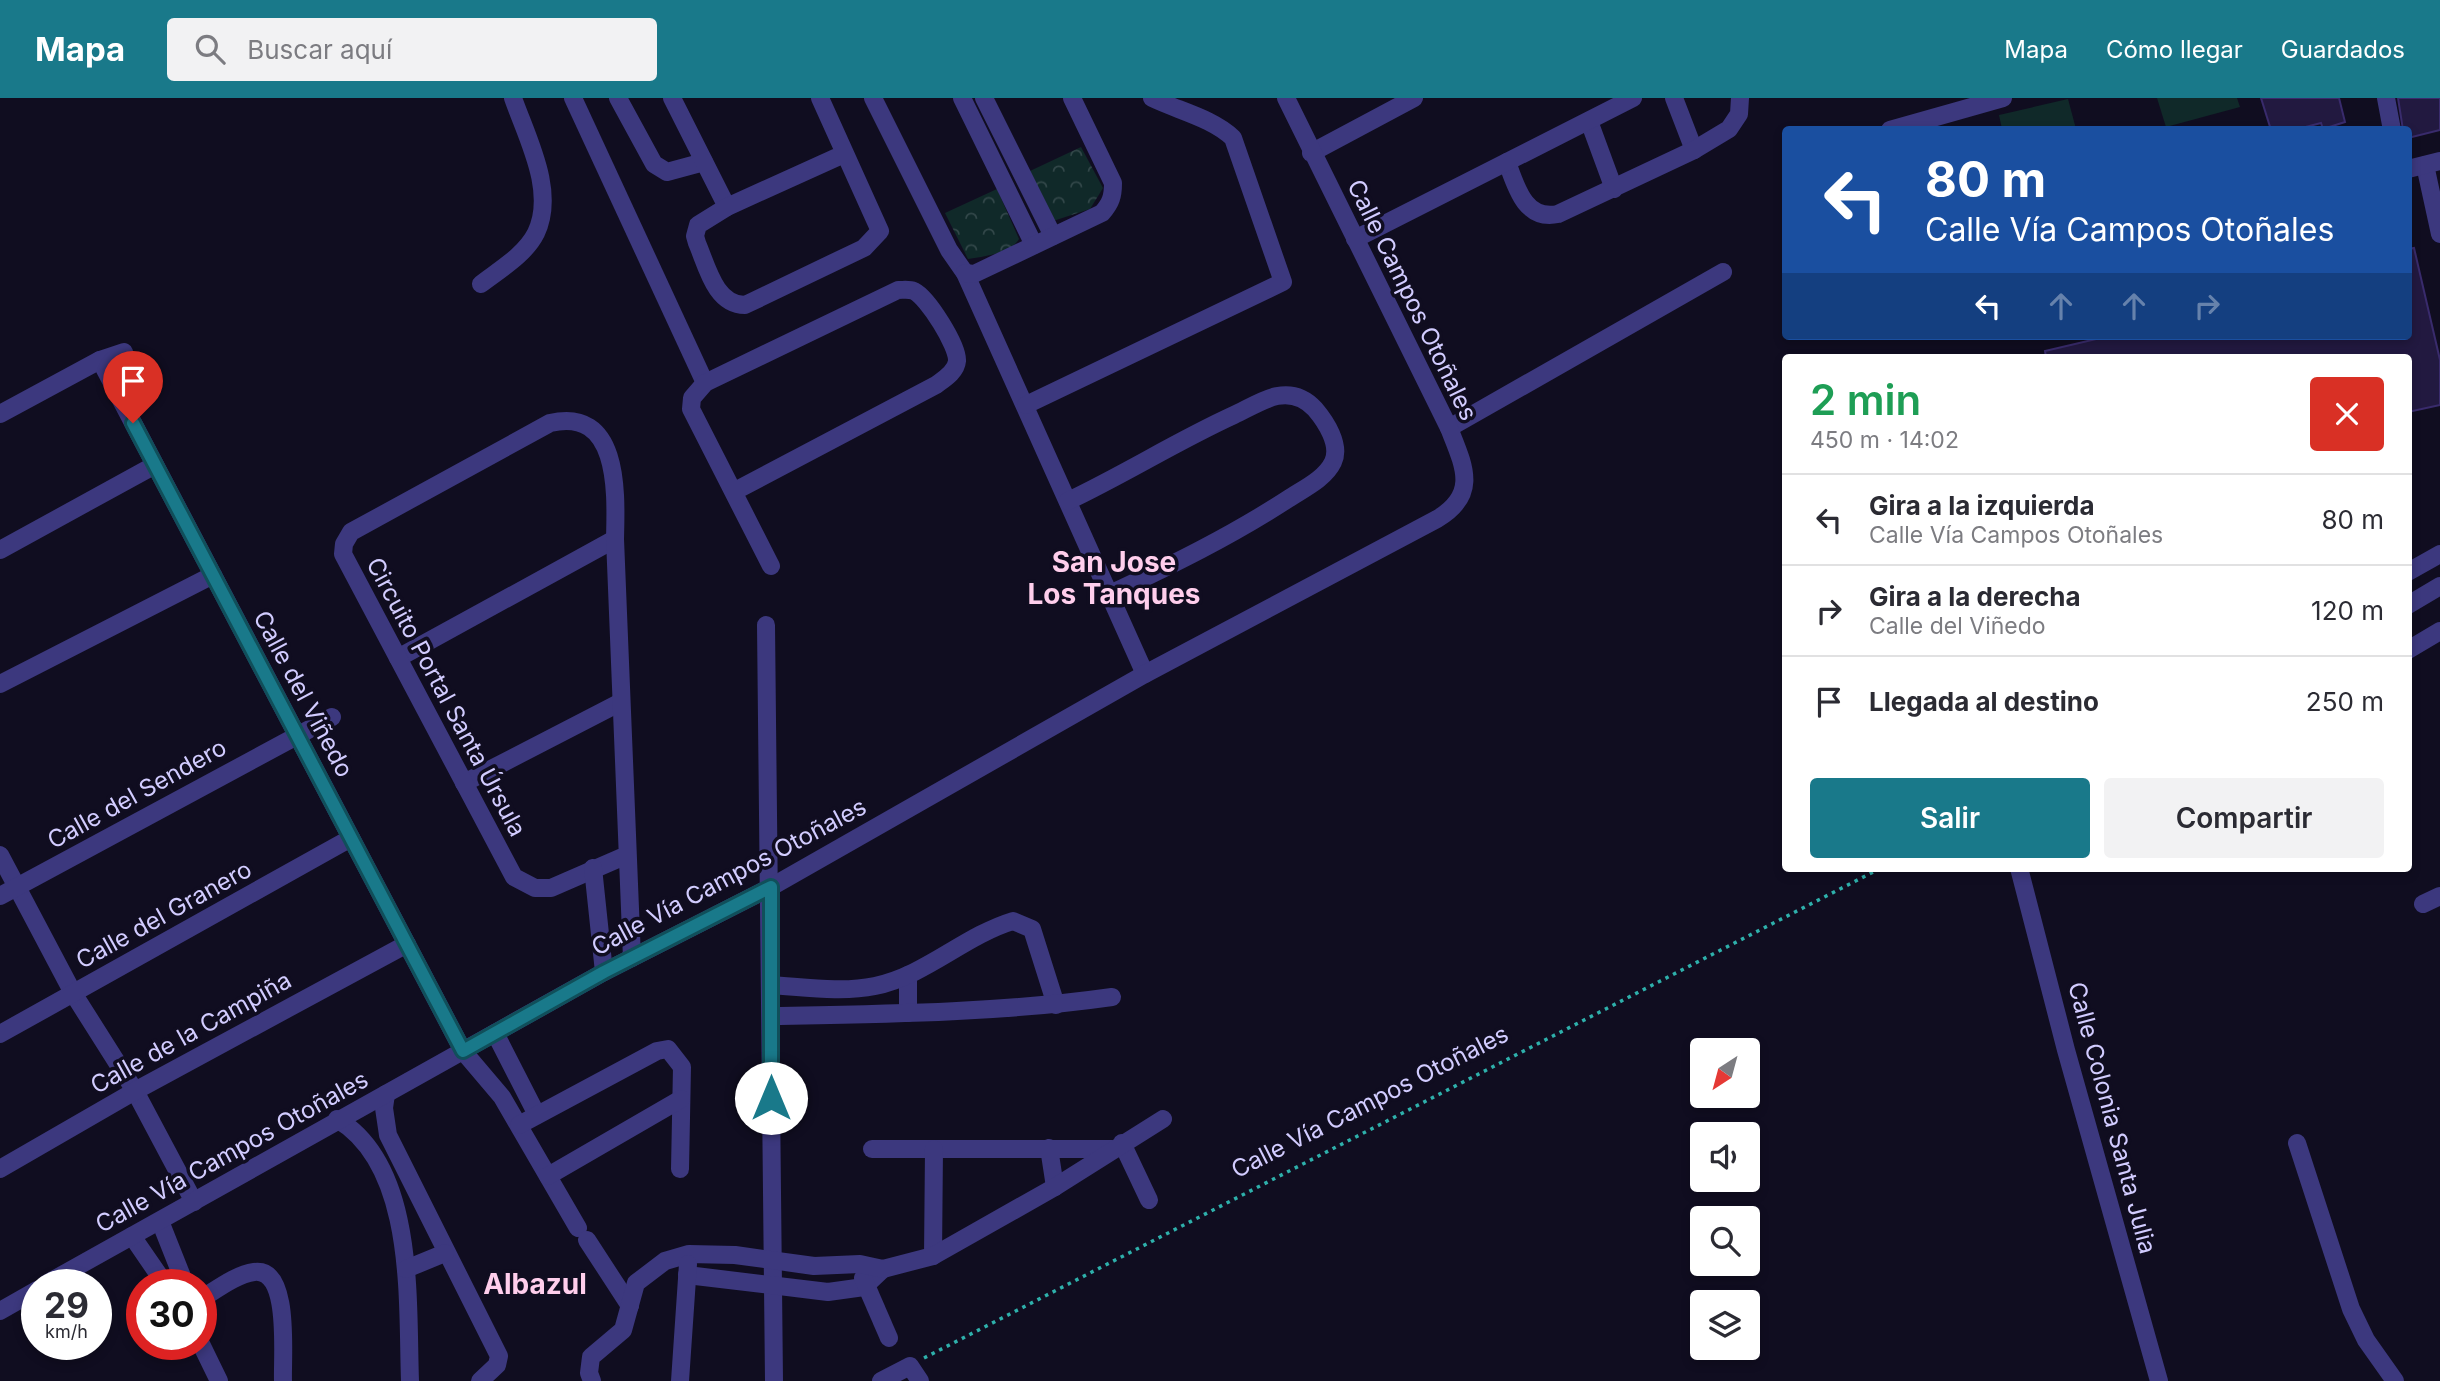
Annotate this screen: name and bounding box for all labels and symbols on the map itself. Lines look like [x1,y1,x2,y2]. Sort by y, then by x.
street label: Calle Campos Otoñales [1341,175,1483,425]
pin [103,351,163,423]
district label: San Jose Los Tanques [1027,545,1201,611]
street label: Circuito Portal Santa Úrsula [360,552,533,841]
street label: Calle del Viñedo [247,606,359,782]
street label: Calle del Sendero [42,732,231,855]
street label: Calle Vía Campos Otoñales [586,792,871,961]
street label: Calle del Granero [71,854,257,975]
street label: Calle de la Campiña [85,965,296,1100]
street label: Calle Colonia Santa Julia [2062,979,2163,1257]
street label: Calle Vía Campos Otoñales [1226,1019,1513,1184]
north arrow [1690,1038,1760,1108]
position arrow [734,1061,808,1135]
street label: Calle Vía Campos Otoñales [90,1064,373,1239]
district label: Albazul [483,1267,587,1301]
speed limit sign: 30 [126,1269,217,1360]

